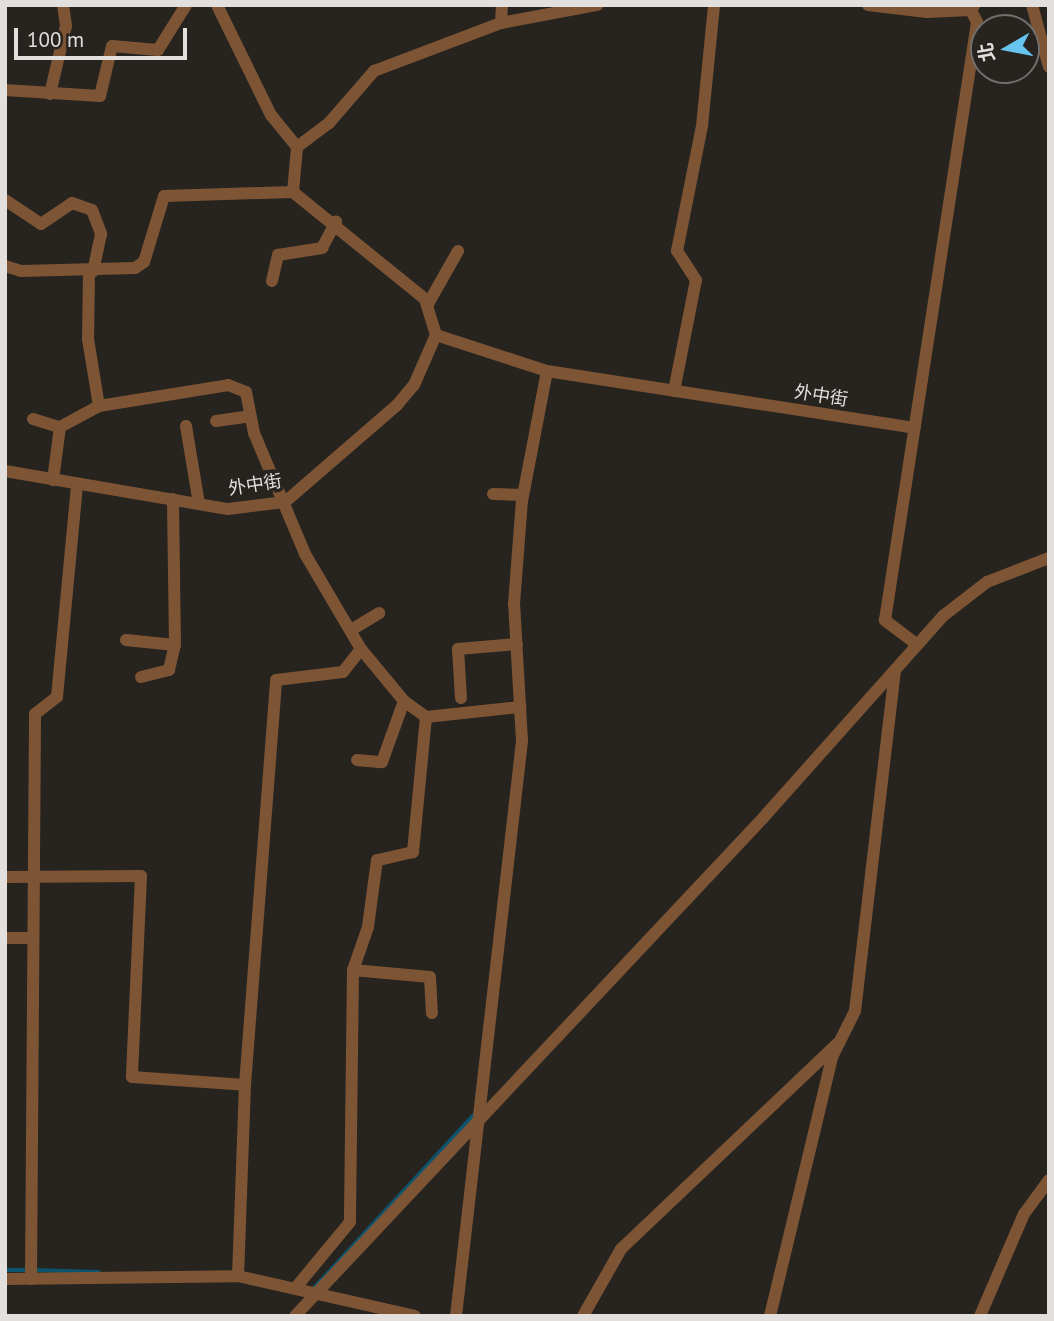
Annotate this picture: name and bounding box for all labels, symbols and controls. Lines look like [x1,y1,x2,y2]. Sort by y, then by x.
scale bar [18,14,191,58]
north arrow [970,14,1040,84]
text: 100 m [27,26,84,53]
text: 北 [973,41,1000,64]
street label: 外中街 [793,381,849,411]
street label: 外中街 [227,470,283,500]

